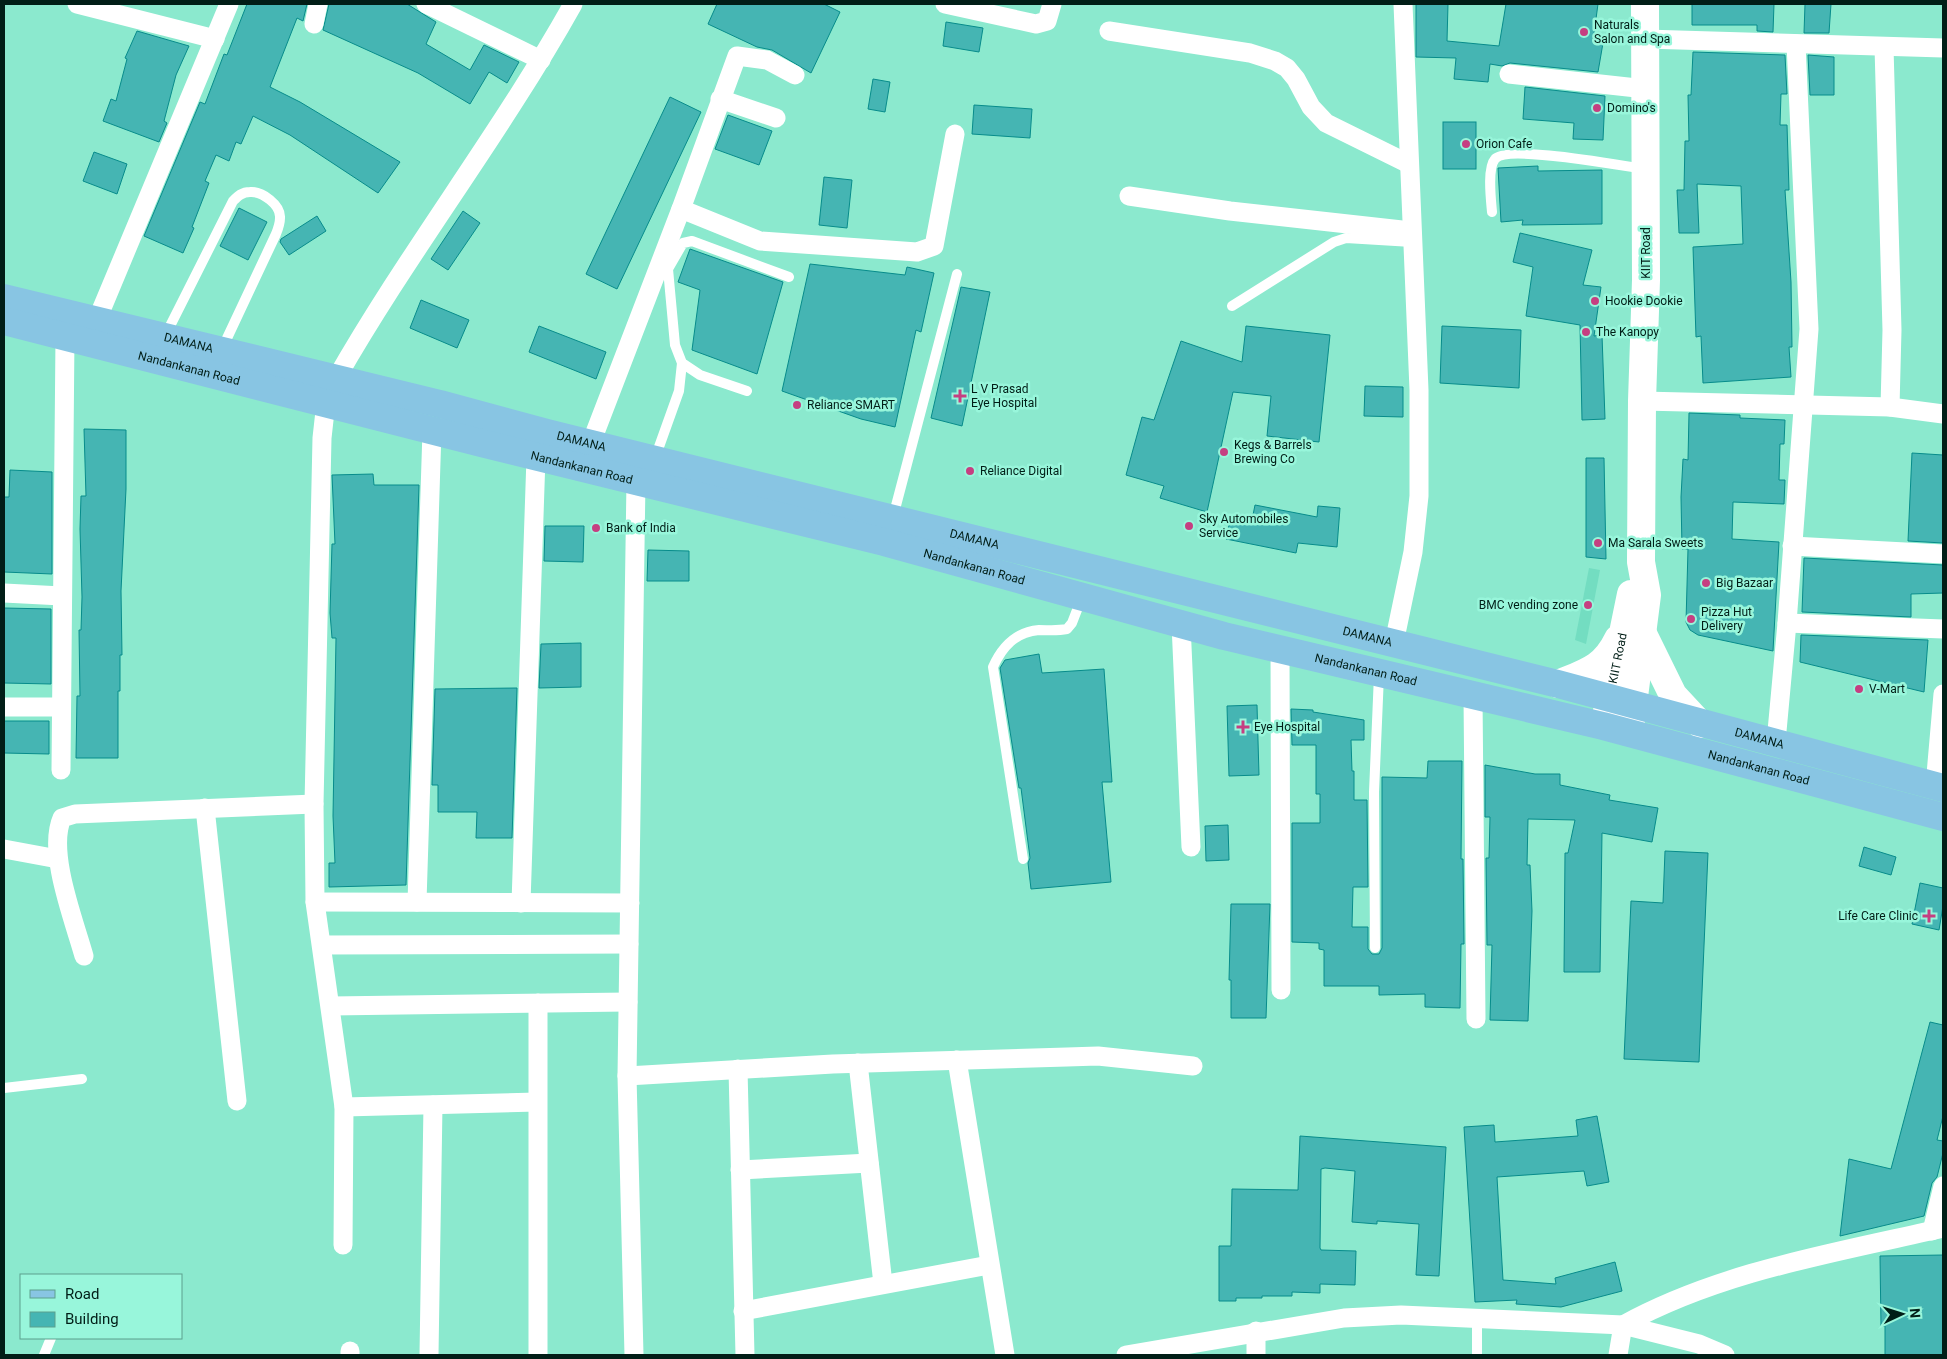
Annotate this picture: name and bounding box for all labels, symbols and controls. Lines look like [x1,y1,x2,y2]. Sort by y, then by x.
place label: Naturals Salon and Spa [1594,18,1670,46]
marker: Naturals Salon and Spa [1578,26,1590,38]
place label: Domino's [1607,101,1656,115]
marker: Domino's [1591,102,1603,114]
place label: Orion Cafe [1476,137,1532,151]
marker: Orion Cafe [1460,138,1472,150]
street label: KIIT Road [1639,227,1653,279]
place label: Hookie Dookie [1605,294,1683,308]
marker: Hookie Dookie [1589,295,1601,307]
place label: The Kanopy [1596,325,1659,339]
marker: The Kanopy [1580,326,1592,338]
street label: DAMANA [162,330,215,356]
street label: Nandankanan Road [137,349,241,388]
place label: L V Prasad Eye Hospital [971,382,1037,410]
marker: L V Prasad Eye Hospital [953,389,967,403]
place label: Reliance SMART [807,398,895,412]
marker: Reliance SMART [791,399,803,411]
street label: DAMANA [555,429,608,454]
place label: Kegs & Barrels Brewing Co [1234,438,1312,466]
marker: Kegs & Barrels Brewing Co [1218,446,1230,458]
street label: Nandankanan Road [529,448,634,487]
place label: Reliance Digital [980,464,1062,478]
marker: Reliance Digital [964,465,976,477]
place label: Sky Automobiles Service [1199,512,1288,540]
marker: Sky Automobiles Service [1183,520,1195,532]
place label: Bank of India [606,521,676,535]
marker: Bank of India [590,522,602,534]
street label: DAMANA [948,526,1001,552]
place label: Ma Sarala Sweets [1608,536,1703,550]
marker: Ma Sarala Sweets [1592,537,1604,549]
street label: Nandankanan Road [922,546,1027,588]
place label: Big Bazaar [1716,576,1773,590]
marker: Big Bazaar [1700,577,1712,589]
place label: BMC vending zone [1479,598,1578,612]
marker: BMC vending zone [1582,599,1594,611]
place label: Pizza Hut Delivery [1701,605,1752,633]
marker: Pizza Hut Delivery [1685,613,1697,625]
street label: DAMANA [1341,624,1394,650]
street label: KIIT Road [1606,632,1630,685]
street label: Nandankanan Road [1313,651,1418,689]
place label: V-Mart [1869,682,1905,696]
marker: V-Mart [1853,683,1865,695]
marker: Eye Hospital [1236,720,1250,734]
place label: Eye Hospital [1254,720,1320,734]
street label: DAMANA [1733,725,1786,752]
street label: Nandankanan Road [1707,747,1811,788]
place label: Life Care Clinic [1838,909,1918,923]
marker: Life Care Clinic [1922,909,1936,923]
legend [20,1274,182,1339]
text: Road [65,1285,99,1303]
north arrow [1877,1289,1927,1339]
text: N [1907,1308,1923,1319]
text: Building [65,1310,119,1328]

